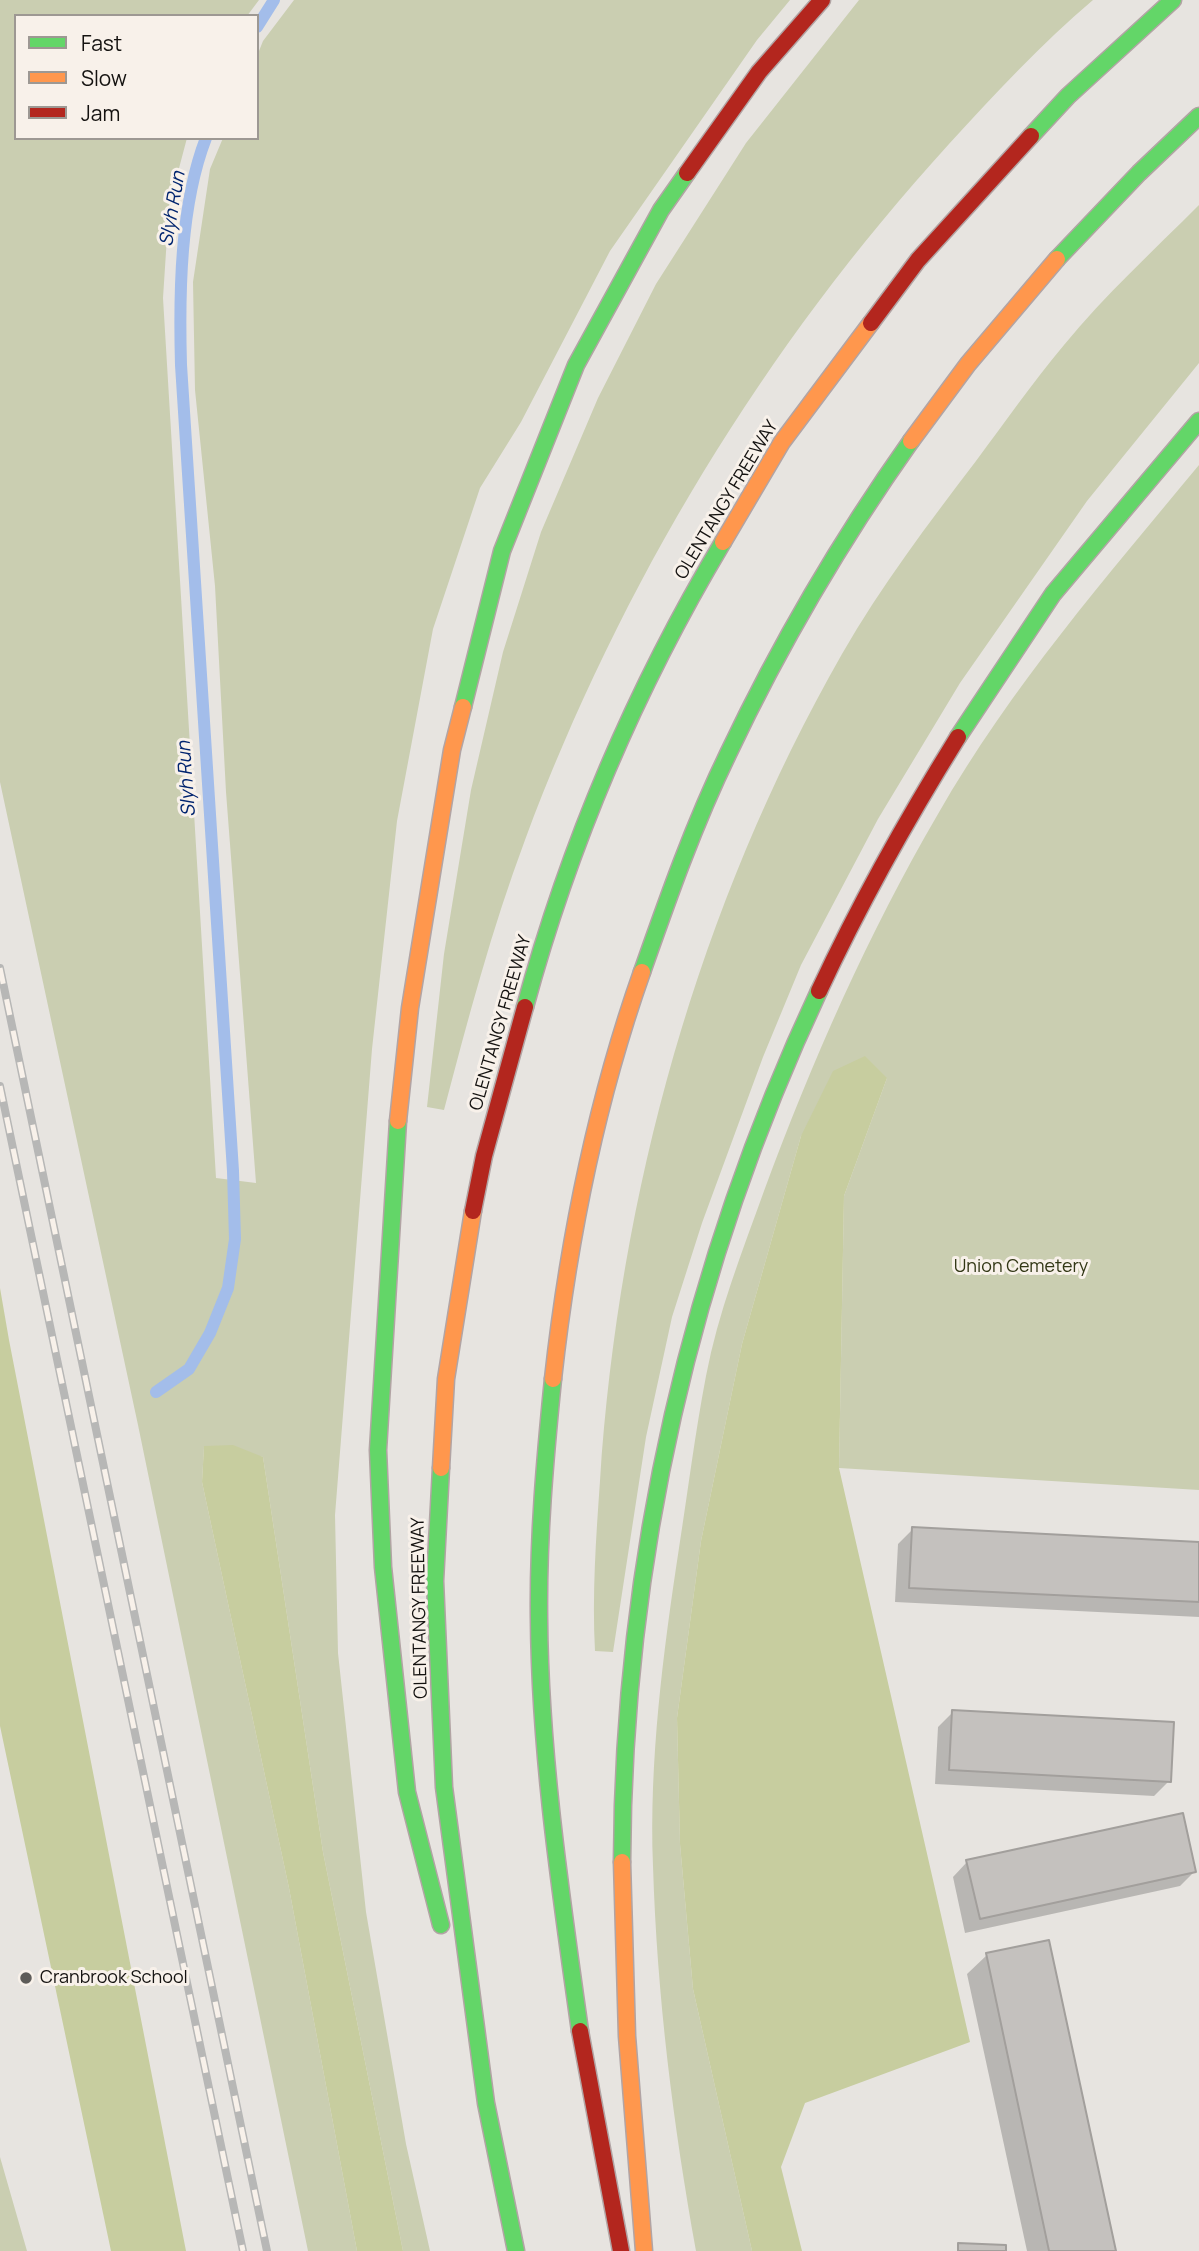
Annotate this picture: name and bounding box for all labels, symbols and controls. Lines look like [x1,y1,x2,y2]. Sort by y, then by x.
legend [14,14,259,140]
text: Fast [81,29,122,57]
text: Slow [81,64,127,92]
text: Jam [81,99,120,127]
water label: Slyh Run [155,170,191,248]
street label: OLENTANGY FREEWAY [671,417,783,583]
water label: Slyh Run [173,740,201,818]
street label: OLENTANGY FREEWAY [466,933,536,1113]
park label: Union Cemetery [954,1256,1088,1278]
street label: OLENTANGY FREEWAY [408,1517,432,1699]
place label: Cranbrook School [40,1967,188,1989]
marker: Cranbrook School [18,1970,34,1986]

